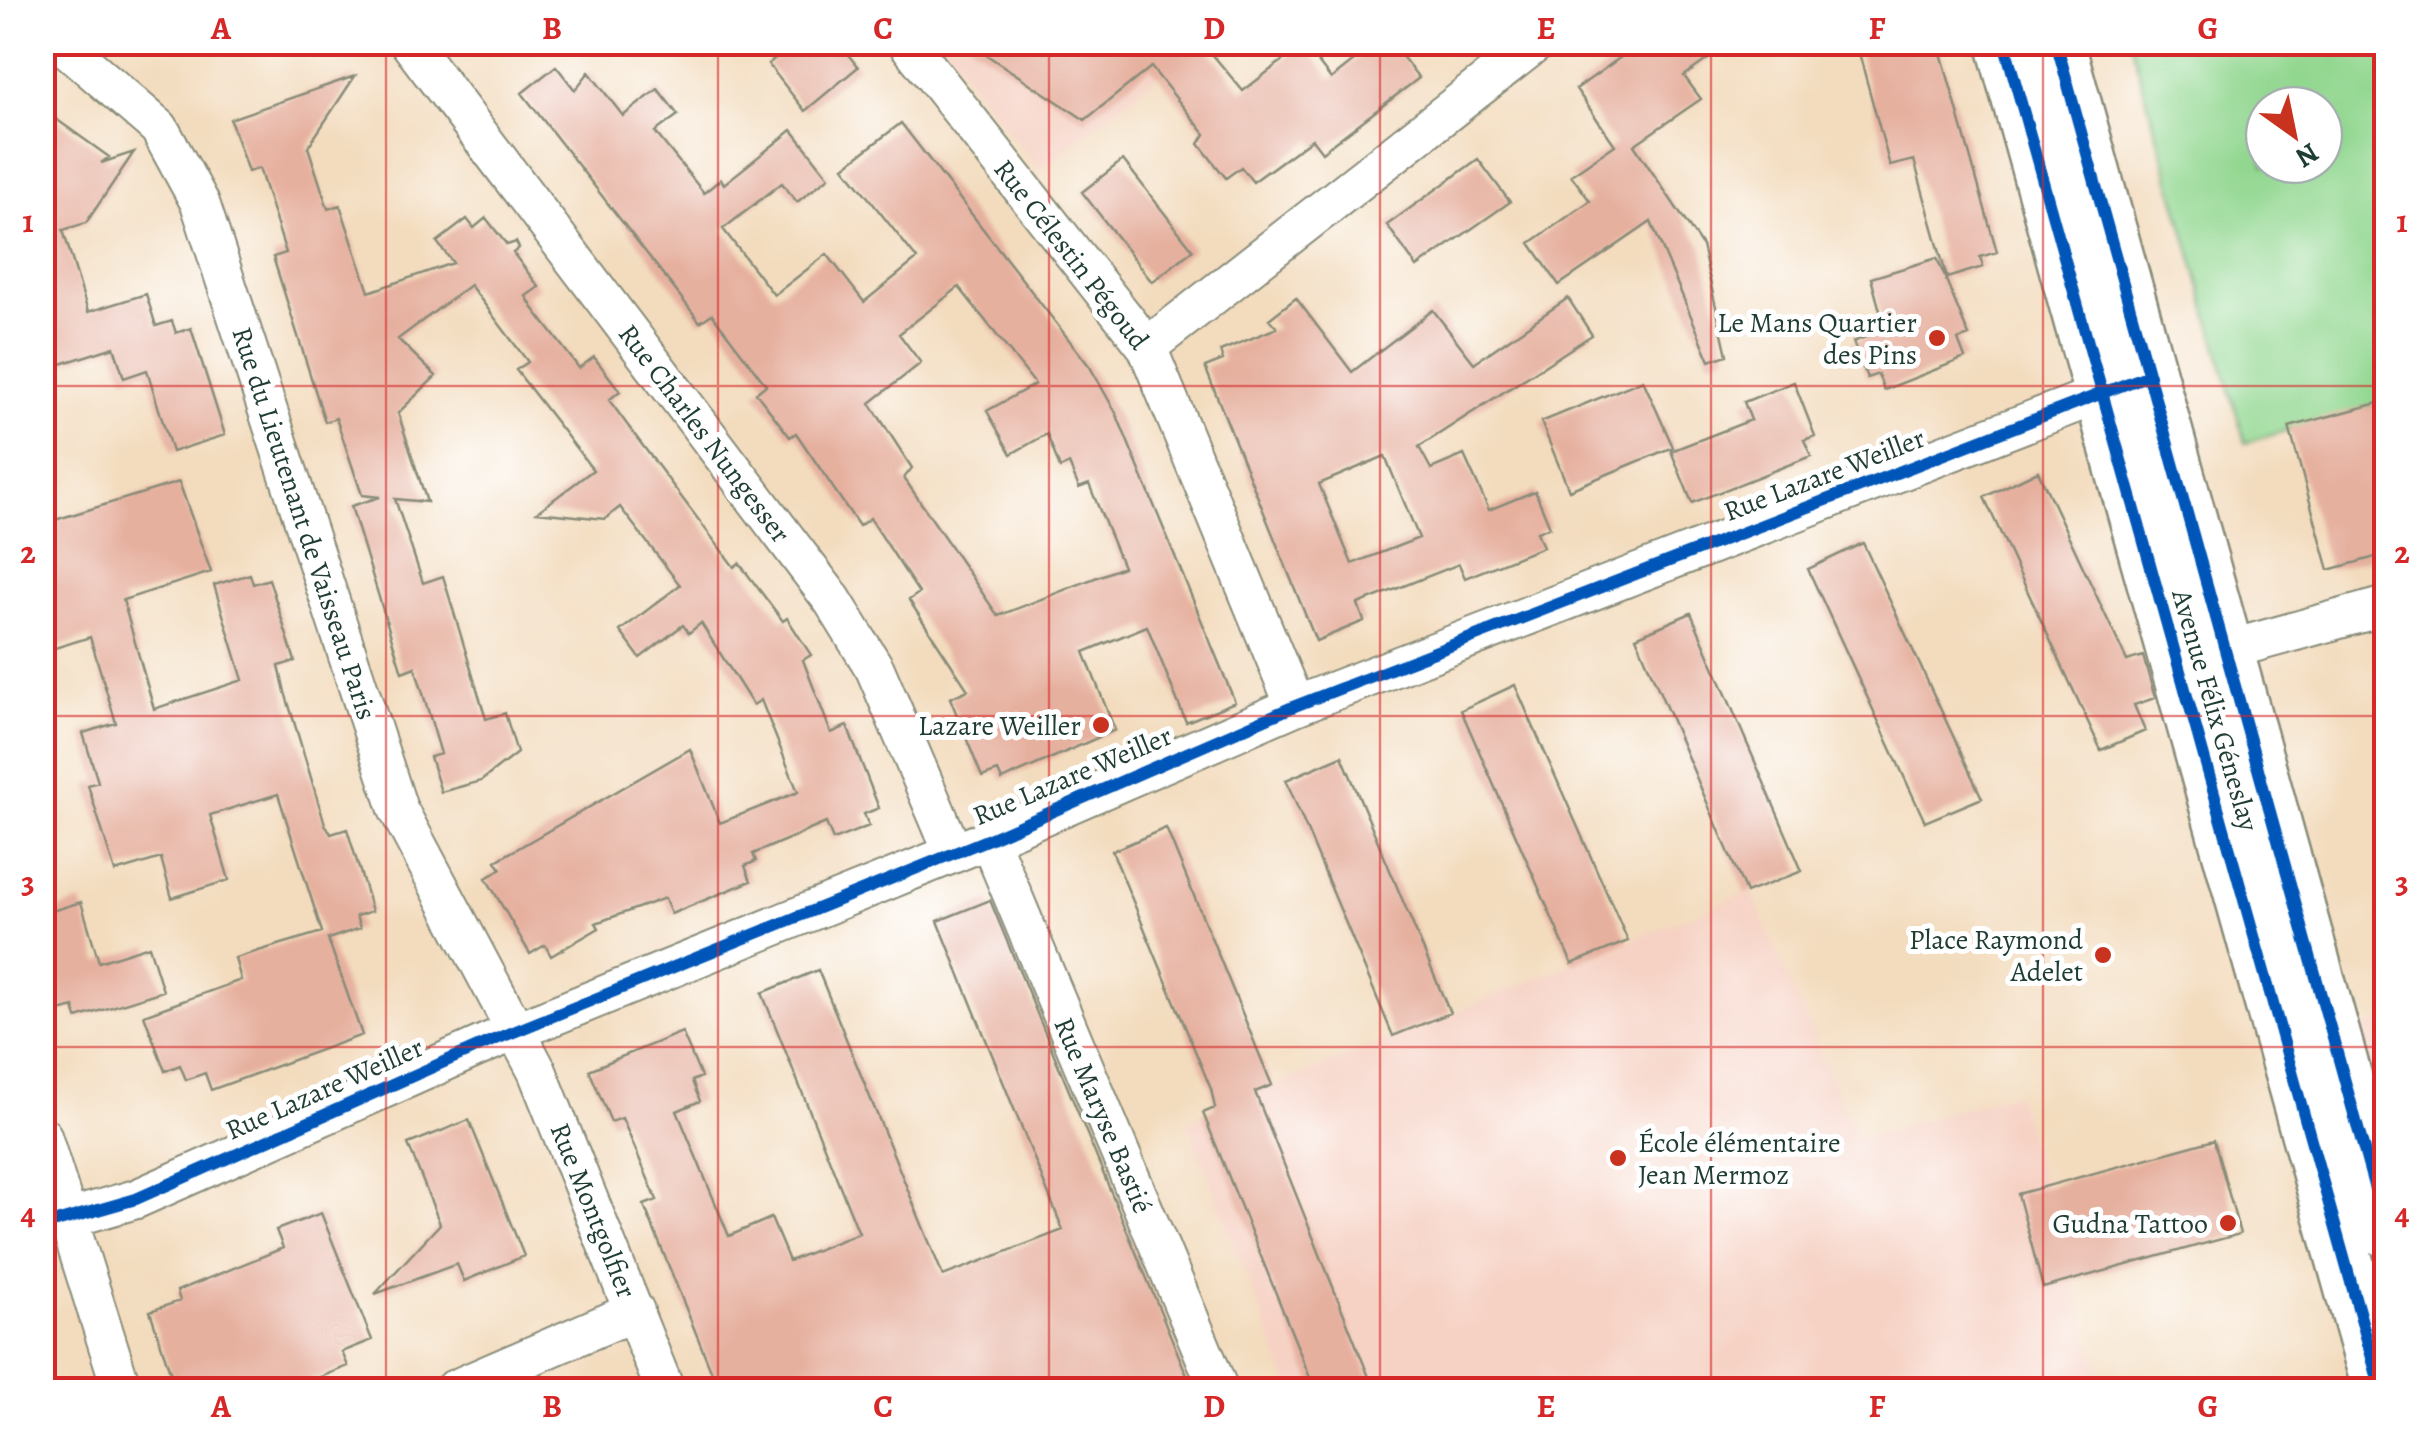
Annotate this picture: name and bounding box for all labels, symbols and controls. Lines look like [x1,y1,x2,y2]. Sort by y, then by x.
text: A [210,6,232,50]
text: B [542,6,562,50]
text: C [873,6,893,50]
text: D [1203,6,1225,50]
text: E [1536,6,1556,50]
text: F [1869,6,1886,50]
text: G [2198,6,2218,50]
north arrow [2244,85,2344,185]
text: N [2288,134,2326,177]
street label: Rue Célestin Pégoud [985,151,1158,359]
text: 1 [22,199,34,243]
text: 1 [2396,199,2408,243]
place label: Le Mans Quartier des Pins [1717,304,1917,374]
street label: Rue Charles Nungesser [609,316,799,551]
street label: Rue du Lieutenant de Vaisseau Paris [223,322,386,725]
marker: Le Mans Quartier des Pins [1926,327,1948,349]
street label: Rue Lazare Weiller [1718,419,1931,531]
text: 2 [20,530,36,574]
text: 2 [2394,530,2410,574]
street label: Avenue Félix Géneslay [2162,584,2268,836]
place label: Lazare Weiller [918,707,1081,745]
marker: Lazare Weiller [1090,714,1112,736]
street label: Rue Lazare Weiller [967,717,1178,835]
text: 3 [21,860,35,904]
text: 3 [2395,860,2409,904]
place label: Place Raymond Adelet [1909,921,2084,991]
marker: Place Raymond Adelet [2092,944,2114,966]
street label: Rue Maryse Bastié [1045,1011,1162,1219]
street label: Rue Lazare Weiller [220,1028,429,1150]
street label: Rue Montgolfier [541,1117,646,1304]
place label: École élémentaire Jean Mermoz [1638,1124,1840,1194]
marker: École élémentaire Jean Mermoz [1607,1147,1629,1169]
text: 4 [20,1191,36,1235]
text: 4 [2394,1191,2410,1235]
place label: Gudna Tattoo [2052,1205,2208,1243]
marker: Gudna Tattoo [2217,1212,2239,1234]
text: A [210,1384,232,1428]
text: B [542,1384,562,1428]
text: C [873,1384,893,1428]
text: D [1203,1384,1225,1428]
text: E [1536,1384,1556,1428]
text: F [1869,1384,1886,1428]
text: G [2198,1384,2218,1428]

